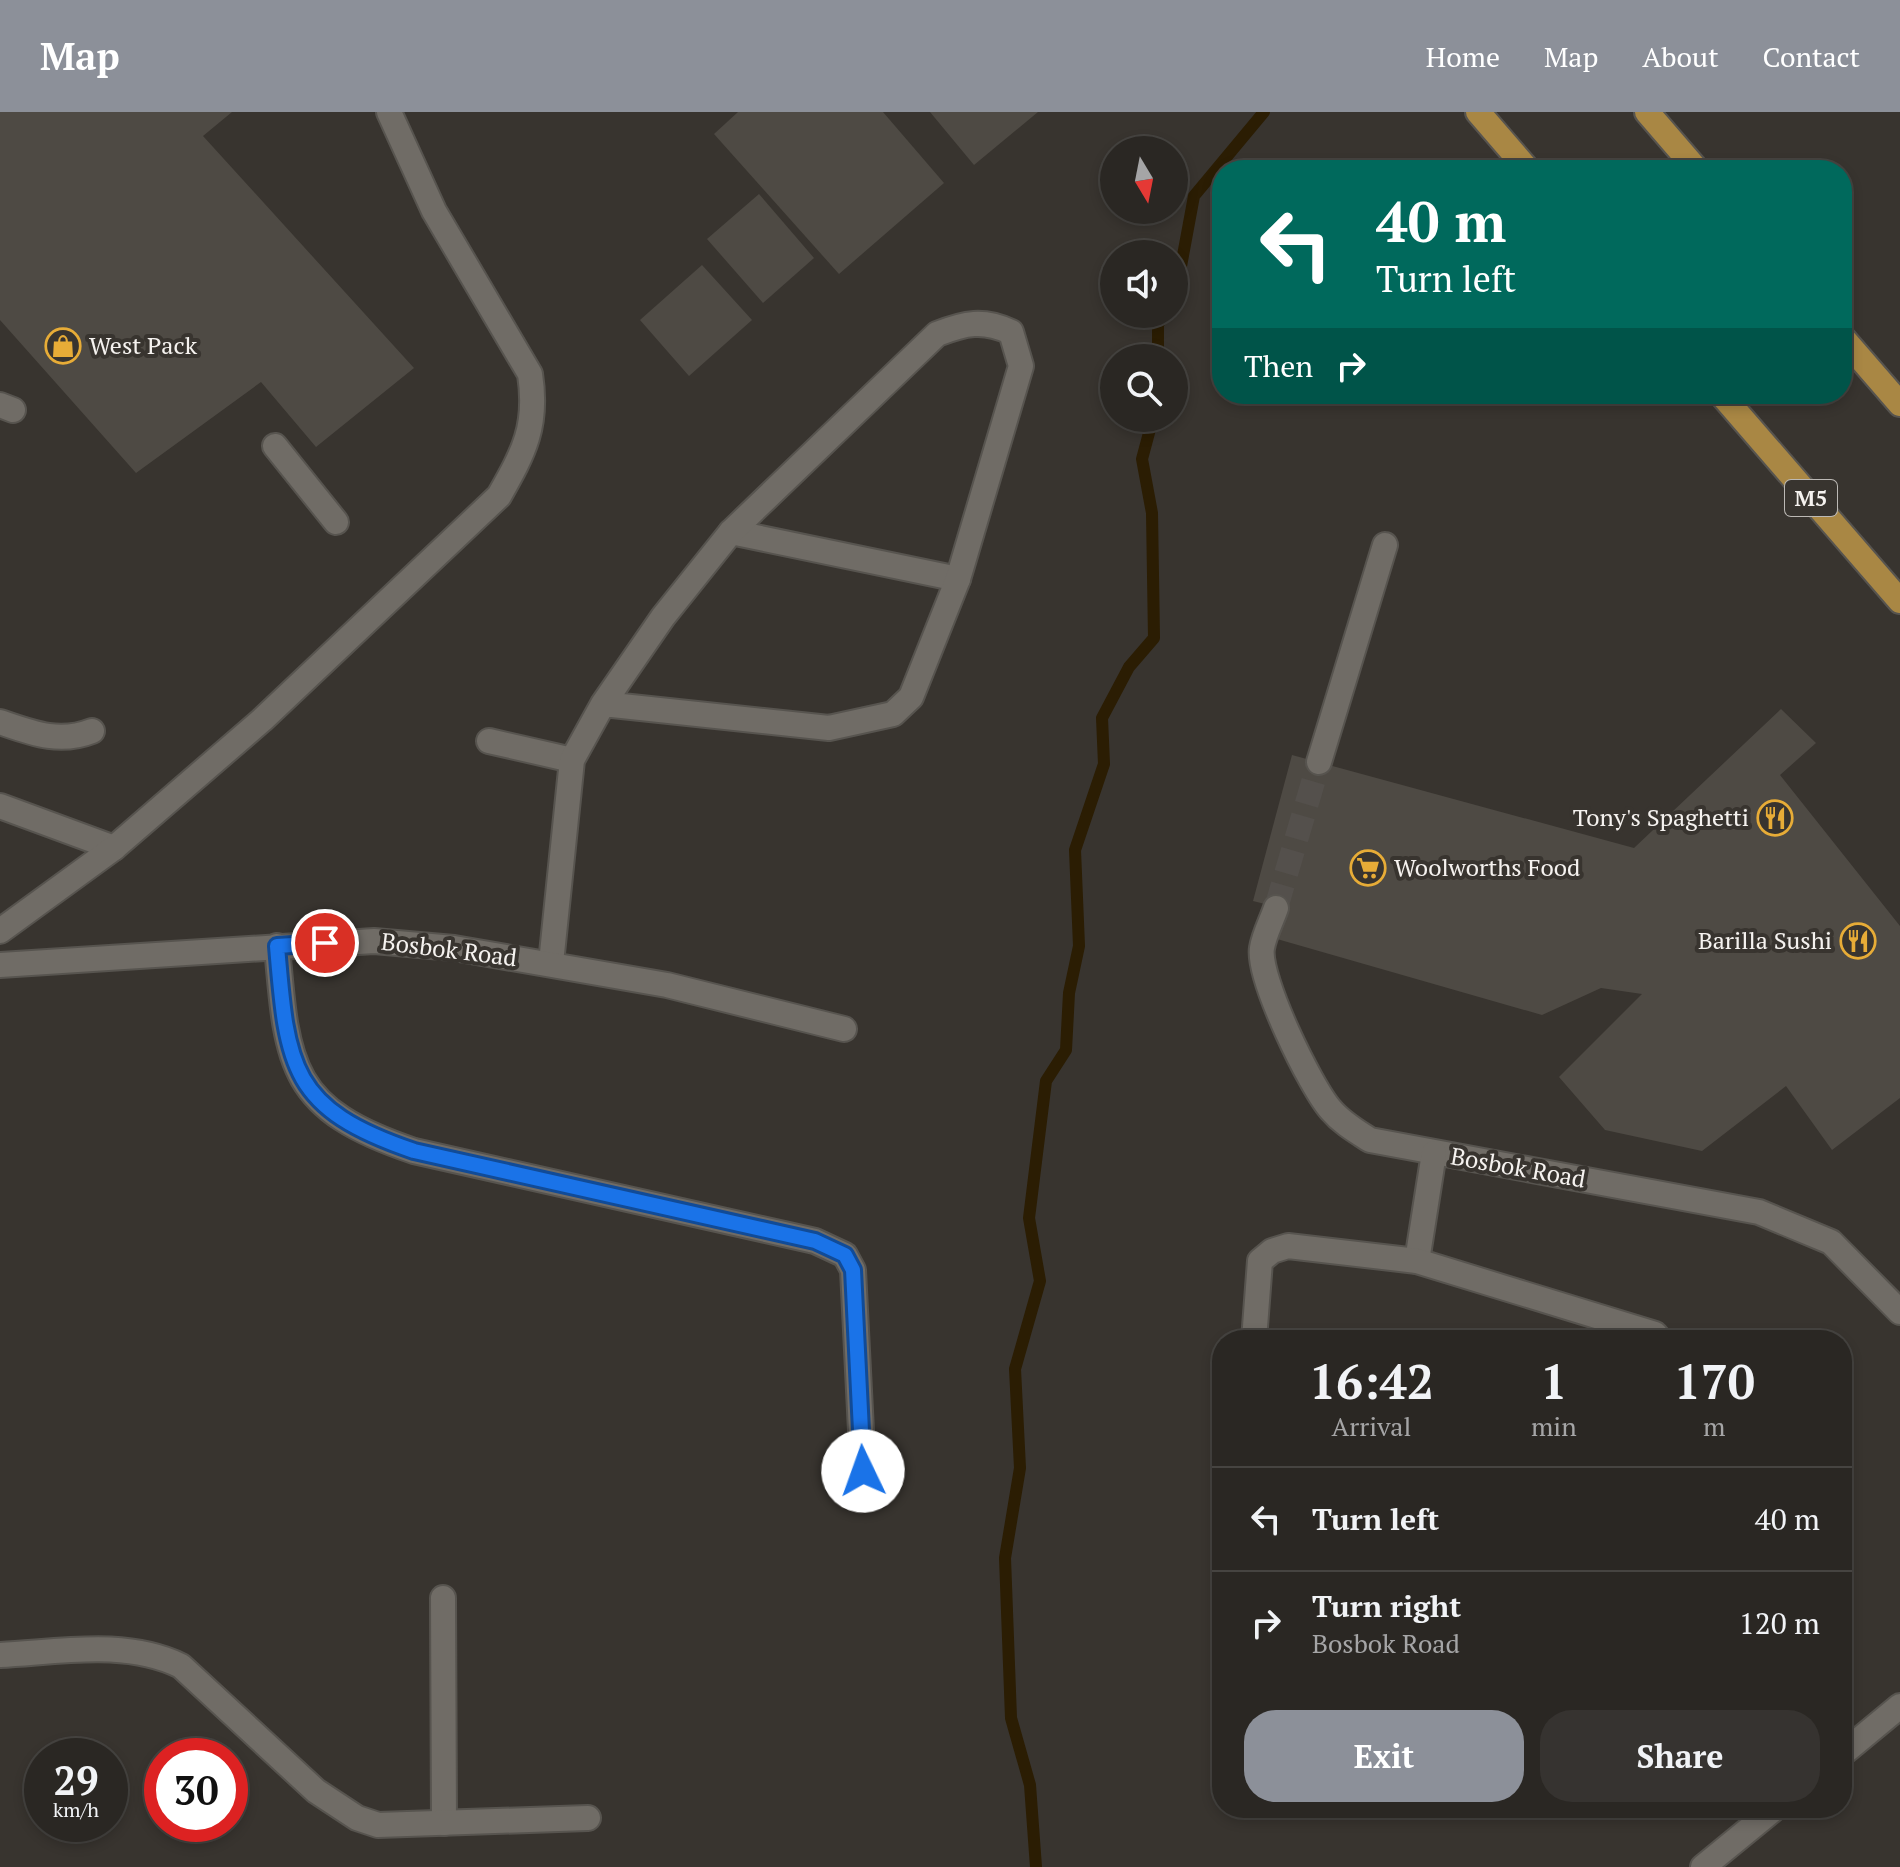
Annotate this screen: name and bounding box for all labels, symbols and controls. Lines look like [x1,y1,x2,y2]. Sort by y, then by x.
text: Map [40,31,120,81]
text: Home [1426,38,1500,75]
text: Map [1544,38,1598,75]
text: About [1642,38,1719,75]
text: Contact [1763,38,1860,75]
north arrow [1100,136,1188,224]
map controls [1100,136,1188,432]
text: 40 m [1376,184,1506,258]
icon: left [1244,192,1348,296]
button: sound [1100,240,1188,328]
text: Turn left [1376,255,1516,302]
shop icon: West Pack [44,327,82,365]
place label: West Pack [89,329,198,361]
button: search [1100,344,1188,432]
icon: right [1329,344,1373,388]
text: Then [1244,346,1313,386]
road number: M5 [1785,480,1837,516]
restaurant icon: Tony's Spaghetti [1756,799,1794,837]
place label: Tony's Spaghetti [1573,801,1749,833]
supermarket icon: Woolworths Food [1349,849,1387,887]
place label: Woolworths Food [1394,851,1580,883]
pin [291,909,359,977]
icon: arrive [303,921,347,965]
restaurant icon: Barilla Sushi [1839,922,1877,960]
place label: Barilla Sushi [1698,924,1832,956]
street label: Bosbok Road [379,925,519,973]
street label: Bosbok Road [1448,1139,1588,1195]
text: 16:42 [1309,1349,1434,1413]
text: 1 [1540,1349,1567,1413]
text: 170 [1674,1349,1755,1413]
text: Arrival [1332,1409,1411,1443]
text: min [1531,1409,1577,1443]
text: m [1703,1409,1726,1443]
position arrow [821,1429,905,1513]
icon: left [1244,1497,1288,1541]
text: Turn left [1312,1499,1439,1539]
text: 40 m [1755,1499,1820,1539]
text: Turn right [1312,1586,1461,1626]
icon: right [1244,1601,1288,1645]
text: 120 m [1739,1603,1820,1643]
text: Bosbok Road [1312,1626,1460,1660]
button: Exit [1244,1710,1524,1802]
button: Share [1540,1710,1820,1802]
speed limit sign: 30 [144,1738,248,1842]
text: 29 [53,1753,99,1806]
text: km/h [53,1796,99,1823]

